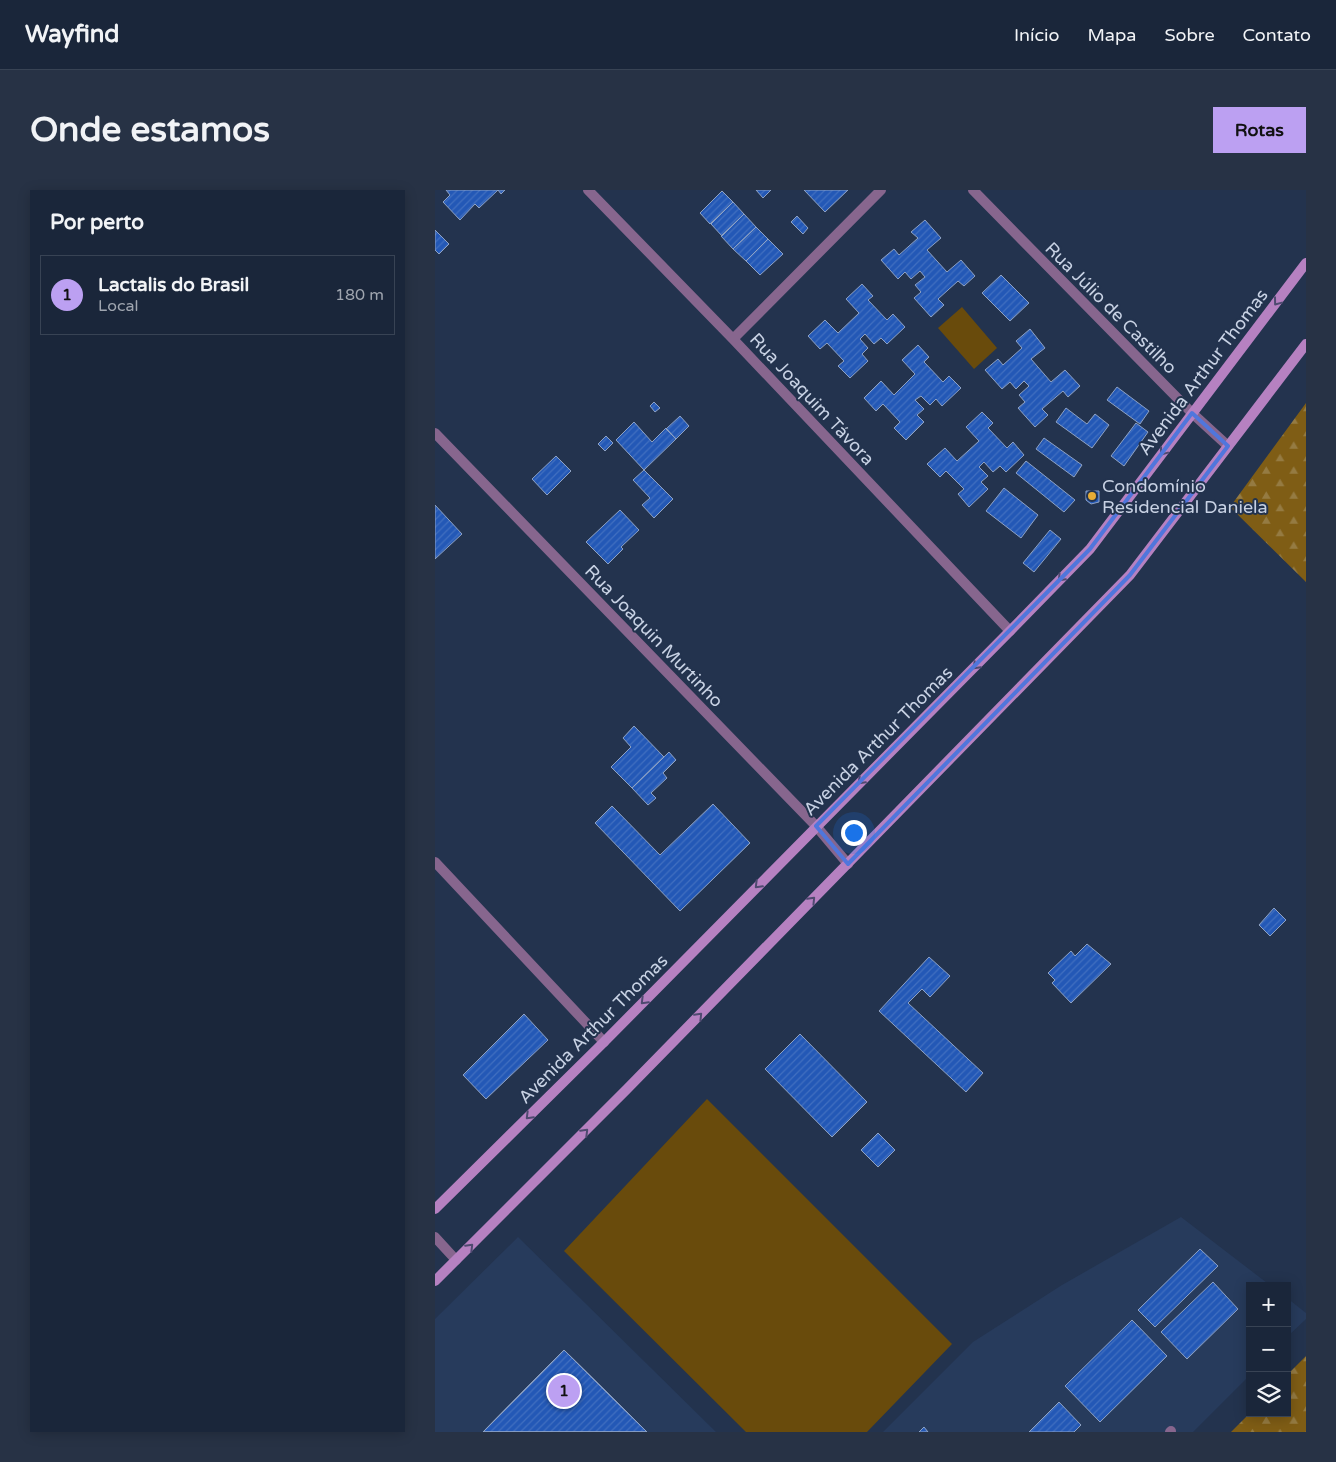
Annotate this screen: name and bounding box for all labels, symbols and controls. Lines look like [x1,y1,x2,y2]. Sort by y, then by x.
text: Wayfind [25,20,120,49]
text: Início [1014,24,1059,46]
text: Mapa [1087,24,1136,46]
text: Sobre [1164,24,1215,46]
text: Contato [1243,24,1311,46]
button: Rotas [1213,107,1306,153]
text: Onde estamos [30,109,270,151]
text: Por perto [50,210,144,235]
street label: Rua Júlio de Castilho [1040,237,1182,379]
text: Lactalis do Brasil [98,274,249,296]
street label: Avenida Arthur Thomas [1133,284,1273,460]
text: 1 [62,285,72,305]
text: 180 m [335,285,384,305]
text: Local [98,296,138,316]
one-way arrow [1274,296,1282,305]
street label: Rua Joaquim Távora [745,328,879,470]
one-way arrow [1160,446,1169,456]
place label: Condomínio Residencial Daniela [1102,475,1268,518]
marker: Condomínio Residencial Daniela [1086,490,1098,502]
street label: Rua Joaquin Murtinho [580,560,728,712]
one-way arrow [1058,573,1067,582]
one-way arrow [973,660,982,669]
street label: Avenida Arthur Thomas [799,662,957,820]
one-way arrow [858,775,867,784]
your location [841,820,867,846]
one-way arrow [754,880,763,889]
one-way arrow [806,897,815,906]
street label: Avenida Arthur Thomas [514,950,672,1108]
one-way arrow [641,995,650,1004]
one-way arrow [693,1013,702,1022]
one-way arrow [525,1110,534,1119]
one-way arrow [579,1129,588,1138]
one-way arrow [464,1243,473,1252]
map controls [1246,1282,1291,1417]
button: + [1246,1282,1291,1327]
button: − [1246,1327,1291,1372]
pin: 1 [548,1372,580,1410]
button: layers [1246,1372,1291,1417]

